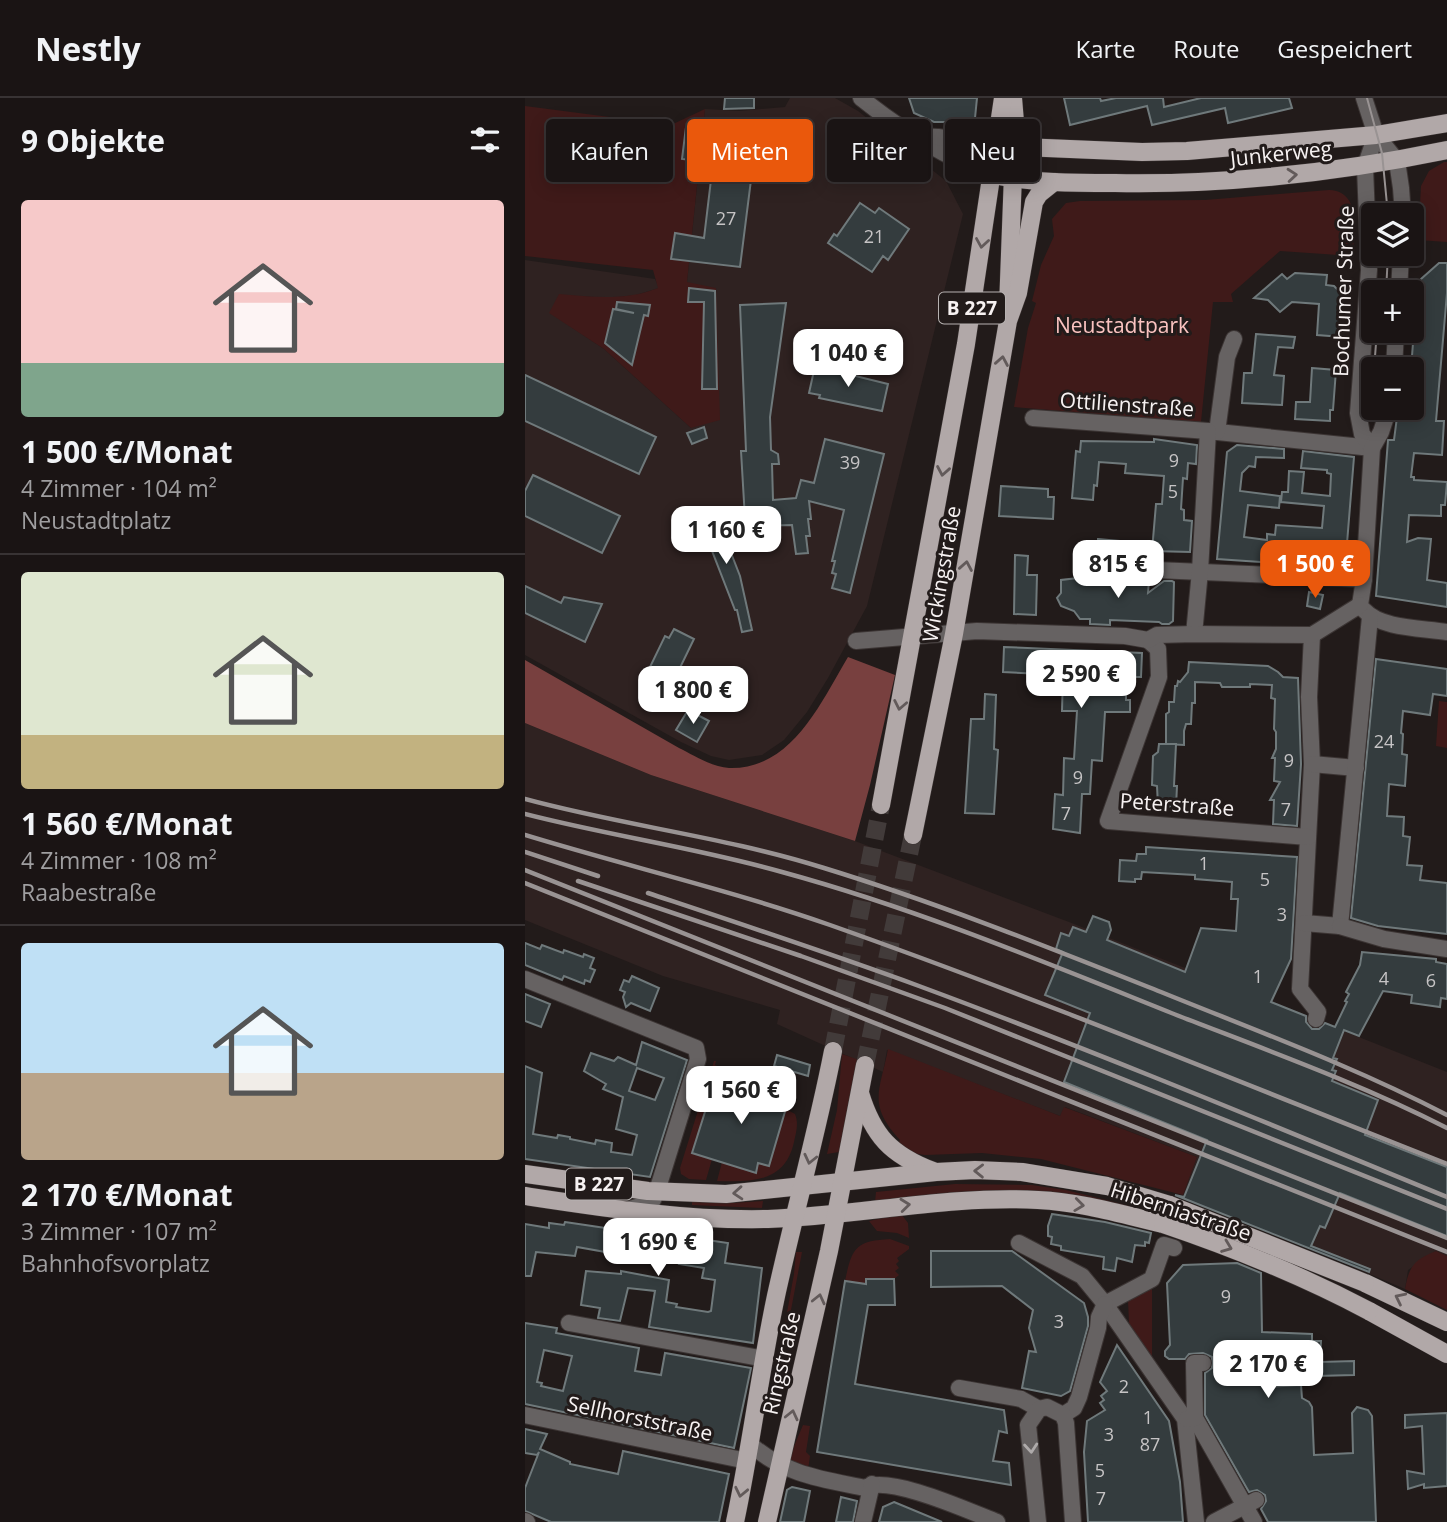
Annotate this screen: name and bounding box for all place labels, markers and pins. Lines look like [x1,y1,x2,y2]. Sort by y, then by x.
pin: 1 040 € [783,330,913,389]
pin: 1 160 € [661,506,791,566]
pin: 815 € [1069,540,1167,600]
pin: 1 500 € [1250,540,1380,600]
pin: 2 590 € [1016,650,1146,710]
pin: 1 800 € [628,666,758,726]
pin: 1 560 € [676,1066,806,1126]
pin: 1 690 € [593,1218,723,1278]
pin: 2 170 € [1203,1340,1333,1400]

